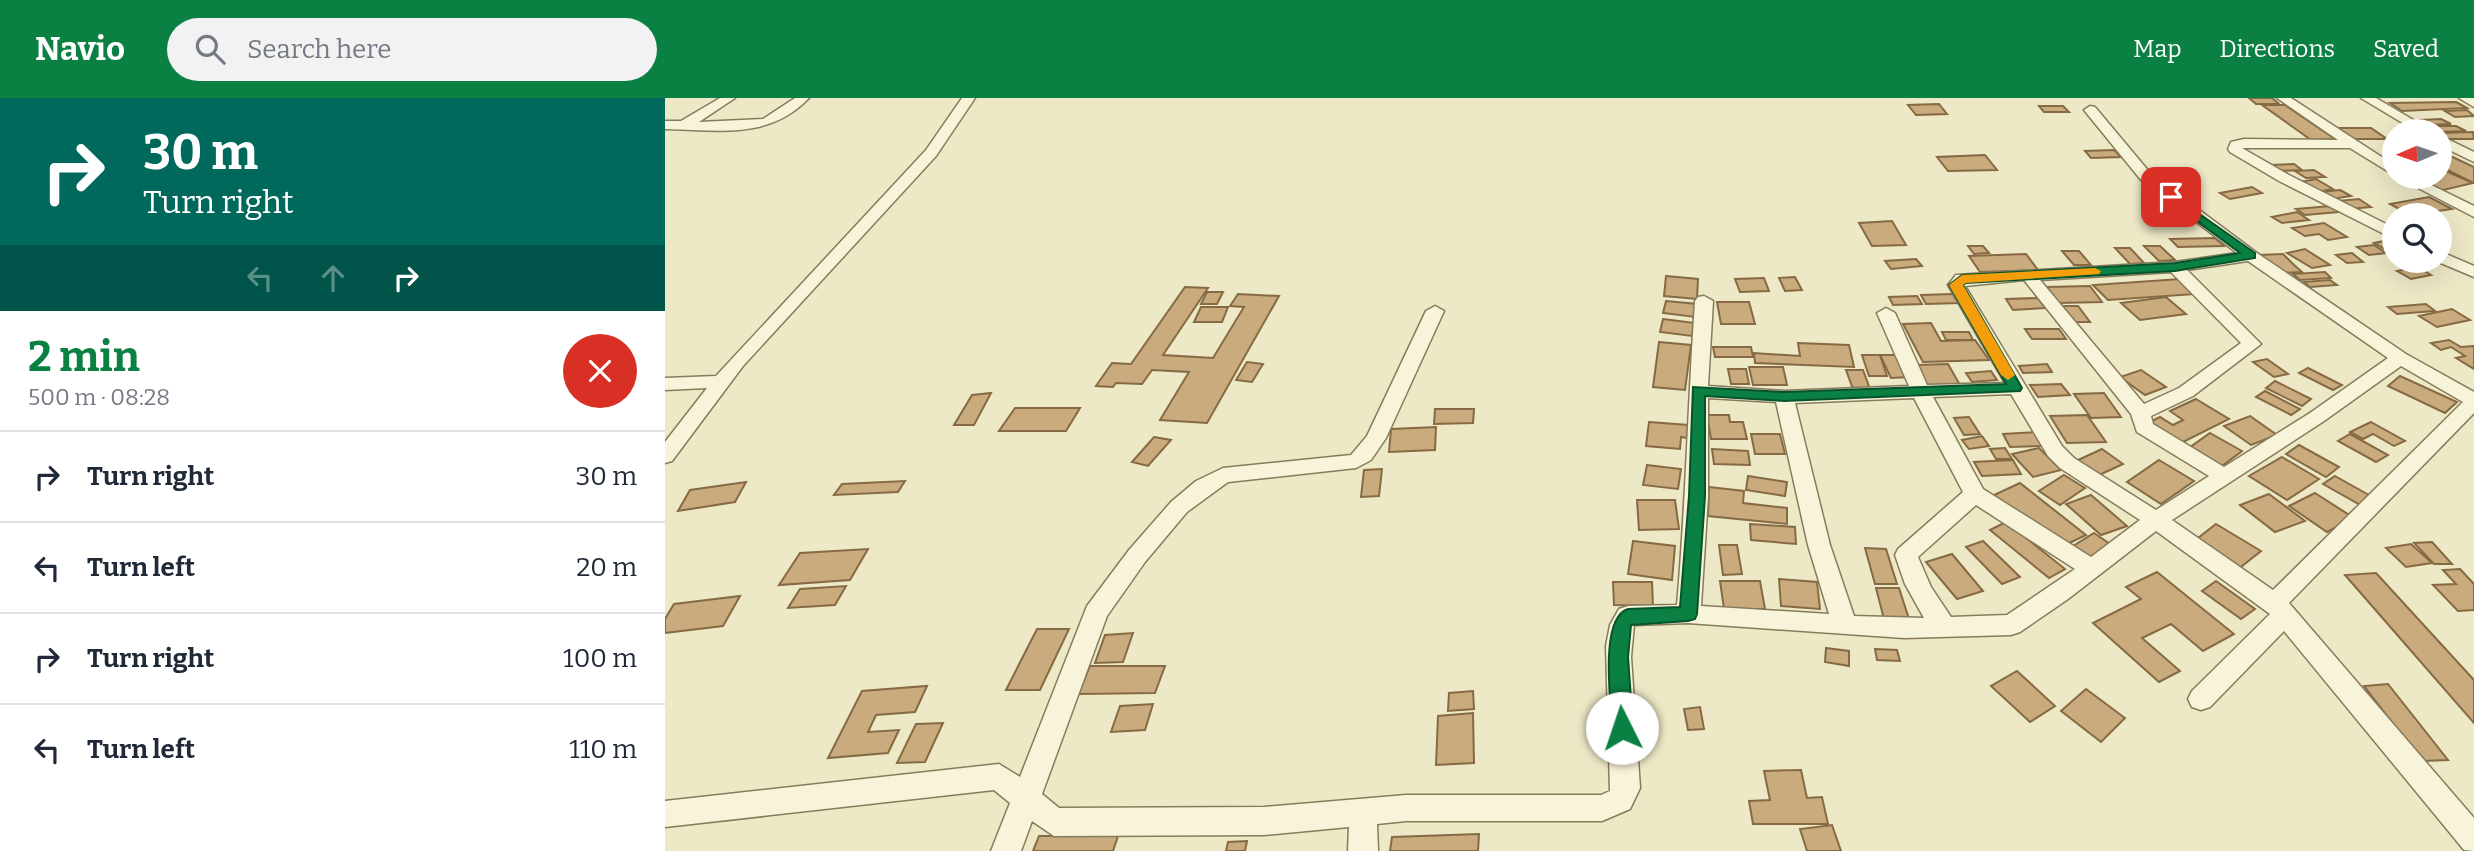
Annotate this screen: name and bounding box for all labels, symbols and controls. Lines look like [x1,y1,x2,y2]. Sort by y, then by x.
search box [167,18,657,81]
text: Navio [35,29,125,69]
icon: search [191,30,229,68]
text: Search here [247,34,391,65]
text: Map [2133,35,2182,63]
text: Directions [2220,35,2335,63]
text: Saved [2373,35,2439,63]
north arrow [2382,119,2452,189]
map controls [2382,119,2452,273]
text: 30 m [143,123,258,182]
icon: right [28,126,119,217]
pin [2141,167,2201,227]
icon: arrive [2152,178,2190,216]
text: Turn right [143,183,294,221]
button: search [2382,203,2452,273]
icon: left [241,259,279,297]
icon: ahead [314,259,352,297]
icon: right [387,259,425,297]
text: 2 min [28,332,140,382]
button: close [563,334,637,408]
text: 500 m · 08:28 [28,383,170,411]
icon: right [28,458,66,496]
text: Turn right [87,461,214,492]
text: 30 m [576,461,637,492]
icon: left [28,549,66,587]
text: Turn left [87,552,195,583]
text: 20 m [576,552,637,583]
icon: right [28,640,66,678]
text: Turn right [87,643,214,674]
text: 100 m [563,643,637,674]
position arrow [1585,691,1659,765]
icon: left [28,731,66,769]
text: Turn left [87,734,195,765]
text: 110 m [569,734,637,765]

